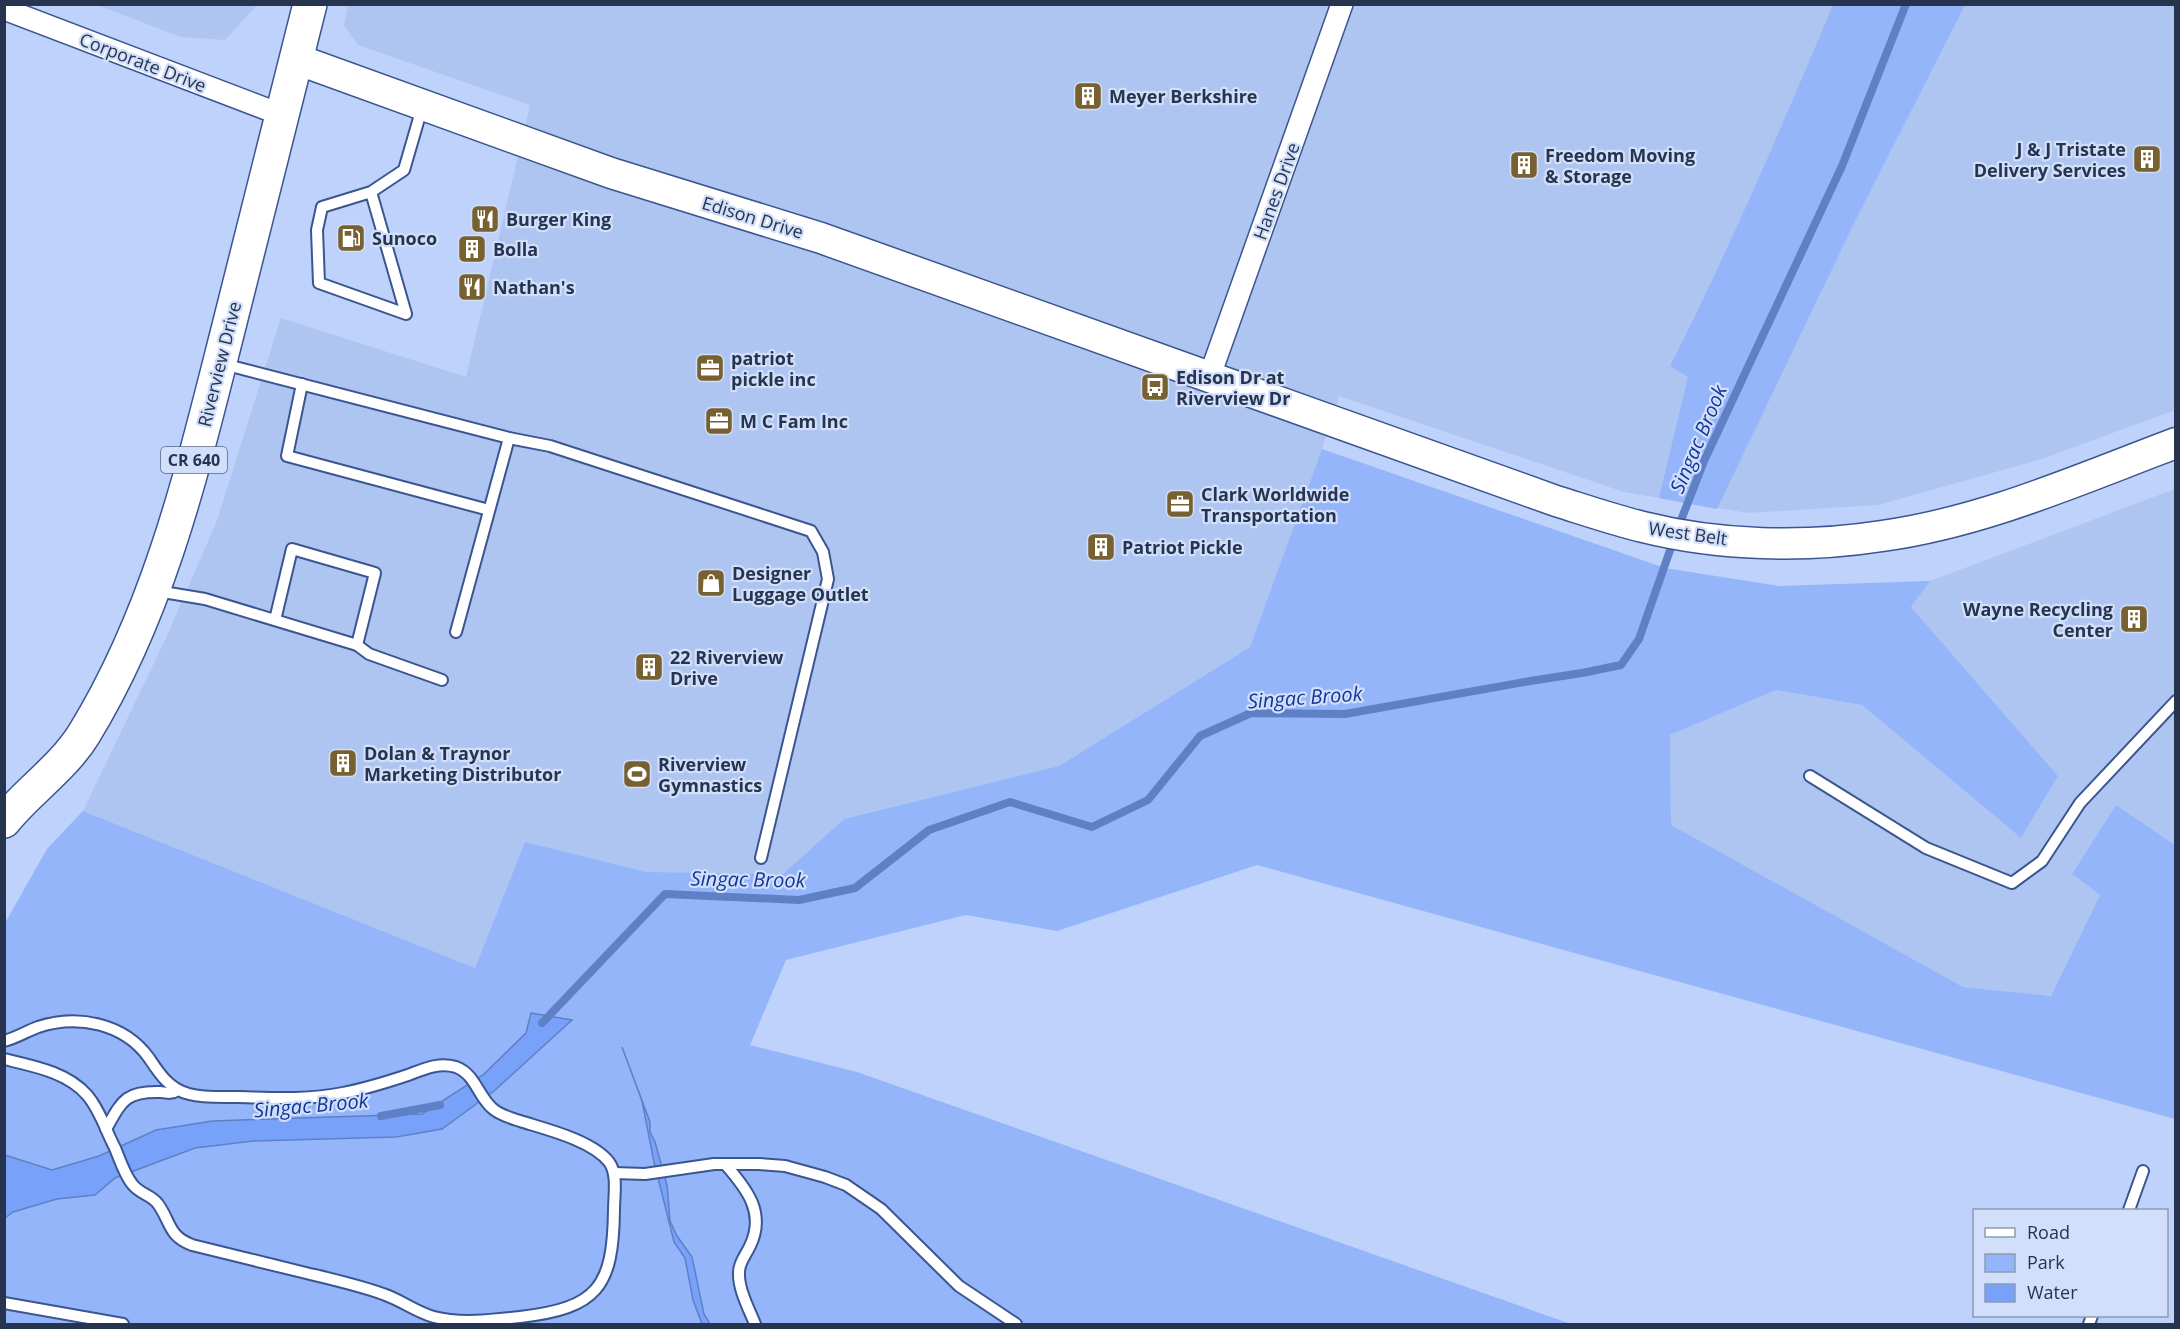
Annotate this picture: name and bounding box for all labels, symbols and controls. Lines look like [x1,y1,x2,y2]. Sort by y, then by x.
street label: Corporate Drive [76,27,210,97]
building icon: Meyer Berkshire [1072,80,1104,112]
place label: Meyer Berkshire [1109,84,1257,108]
place label: J & J Tristate Delivery Services [1974,137,2126,182]
street label: Hanes Drive [1247,139,1305,243]
place label: Freedom Moving & Storage [1545,143,1695,188]
building icon: J & J Tristate Delivery Services [2131,143,2163,175]
building icon: Freedom Moving & Storage [1508,149,1540,181]
street label: Edison Drive [699,190,807,244]
restaurant icon: Burger King [469,203,501,235]
place label: Burger King [506,207,611,231]
fuel station icon: Sunoco [335,222,367,254]
place label: Sunoco [372,226,437,250]
building icon: Bolla [456,233,488,265]
place label: Bolla [493,237,538,261]
restaurant icon: Nathan's [456,271,488,303]
place label: Nathan's [493,275,575,299]
street label: Riverview Drive [192,299,246,429]
place label: patriot pickle inc [731,346,816,391]
office icon: patriot pickle inc [694,352,726,384]
place label: Edison Dr at Riverview Dr [1176,365,1290,410]
bus stop icon: Edison Dr at Riverview Dr [1139,371,1171,403]
water label: Singac Brook [1663,380,1733,497]
office icon: M C Fam Inc [703,405,735,437]
place label: M C Fam Inc [740,409,848,433]
road number: CR 640 [161,447,227,473]
place label: Clark Worldwide Transportation [1201,482,1349,527]
office icon: Clark Worldwide Transportation [1164,488,1196,520]
street label: West Belt [1647,516,1729,550]
building icon: Patriot Pickle [1085,531,1117,563]
place label: Patriot Pickle [1122,535,1243,559]
place label: Designer Luggage Outlet [732,561,869,606]
shop icon: Designer Luggage Outlet [695,567,727,599]
place label: Wayne Recycling Center [1963,597,2113,642]
building icon: Wayne Recycling Center [2118,603,2150,635]
place label: 22 Riverview Drive [670,645,784,690]
building icon: 22 Riverview Drive [633,651,665,683]
water label: Singac Brook [1247,679,1364,714]
place label: Dolan & Traynor Marketing Distributor [364,741,561,786]
building icon: Dolan & Traynor Marketing Distributor [327,747,359,779]
place label: Riverview Gymnastics [658,752,762,797]
sports icon: Riverview Gymnastics [621,758,653,790]
water label: Singac Brook [690,865,807,894]
water label: Singac Brook [253,1086,371,1123]
legend [1973,1209,2168,1317]
text: Road [2027,1220,2070,1244]
text: Park [2027,1250,2065,1274]
text: Water [2027,1280,2078,1304]

